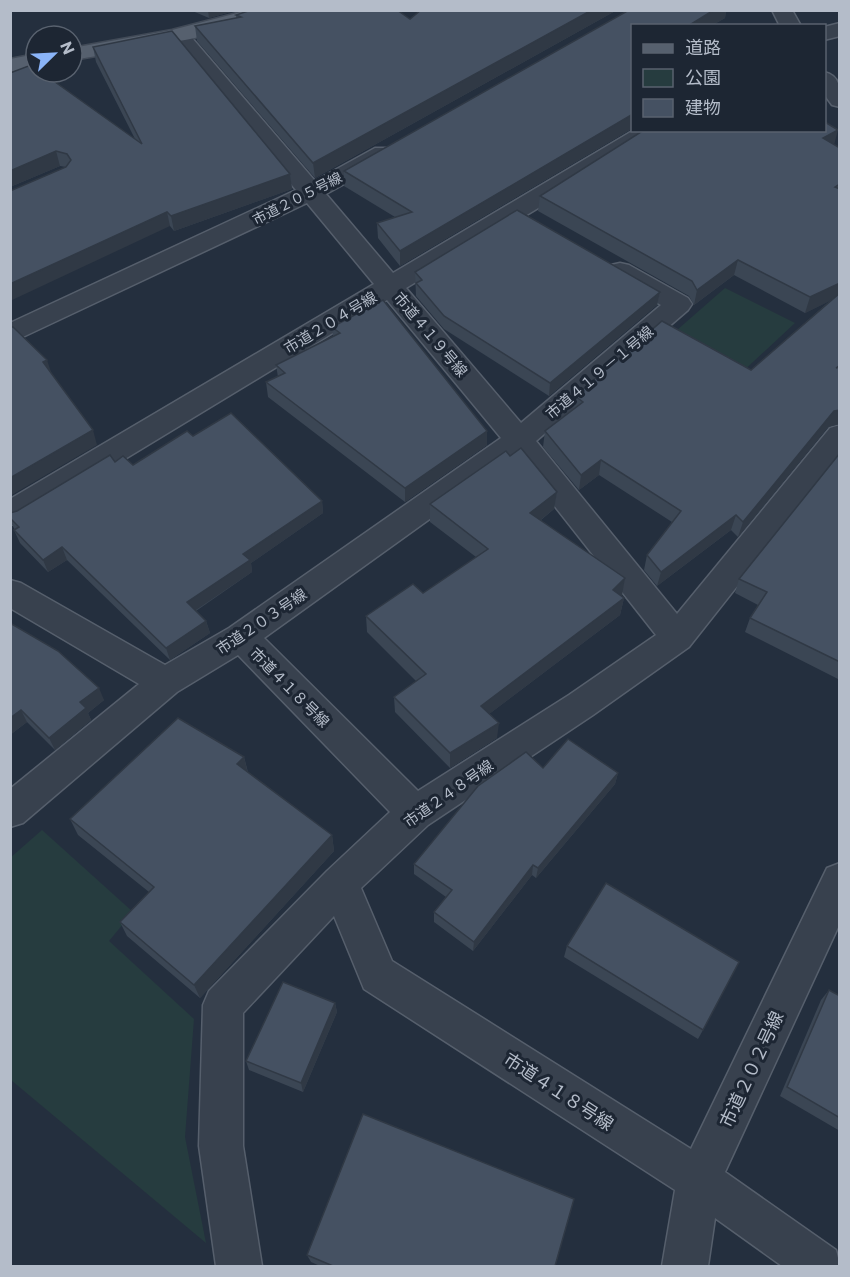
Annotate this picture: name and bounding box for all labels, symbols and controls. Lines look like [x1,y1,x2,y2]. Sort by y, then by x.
north arrow [24,24,84,84]
legend [631,24,826,132]
text: 道路 [685,36,721,58]
text: N [57,38,79,57]
text: 公園 [685,66,721,88]
text: 建物 [685,96,721,118]
street label: 市道２０５号線 [249,168,345,228]
street label: 市道２０４号線 [280,287,380,357]
street label: 市道４１９号線 [390,288,472,380]
street label: 市道４１９－１号線 [542,322,656,422]
street label: 市道２０３号線 [212,584,310,658]
street label: 市道４１８号線 [247,644,333,730]
street label: 市道２４８号線 [400,756,496,830]
street label: 市道２０２号線 [714,1007,788,1131]
street label: 市道４１８号線 [500,1047,618,1135]

